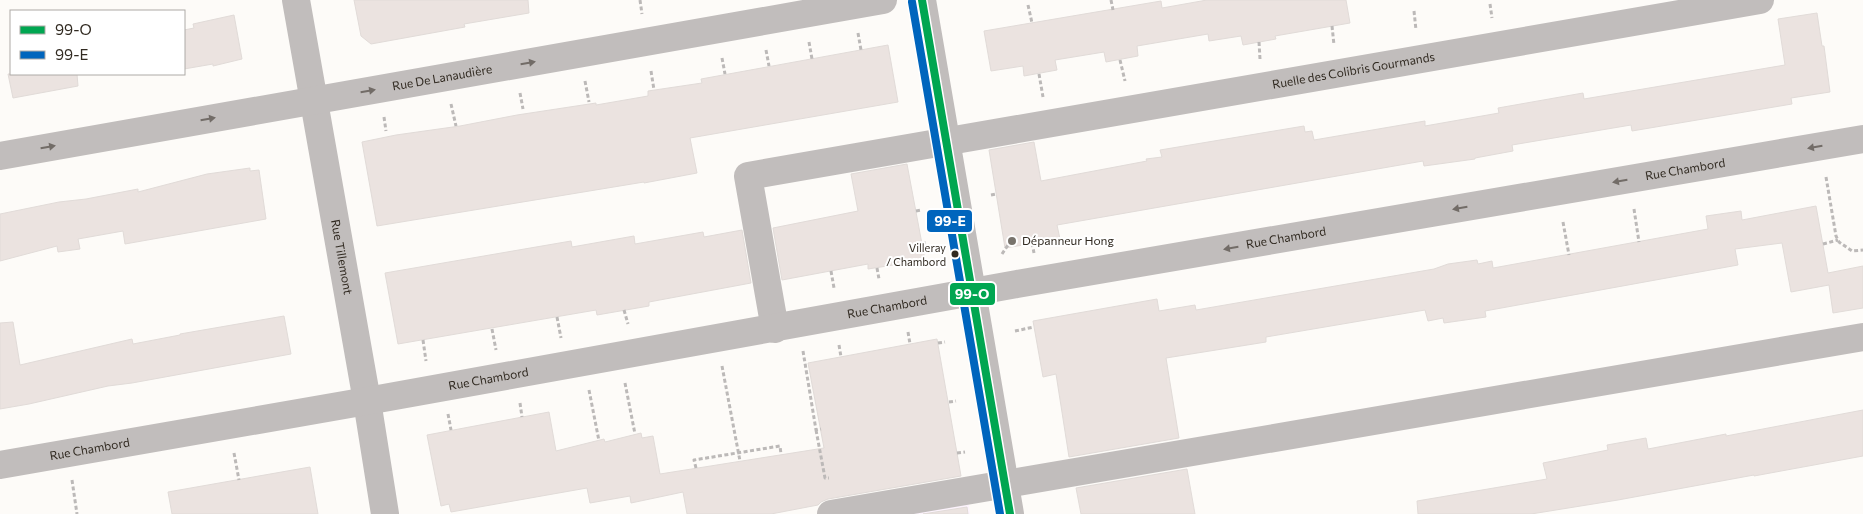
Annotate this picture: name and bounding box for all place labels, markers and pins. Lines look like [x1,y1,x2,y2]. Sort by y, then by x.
place label: Dépanneur Hong [1022,233,1114,247]
marker: Dépanneur Hong [1006,235,1018,247]
place label: Villeray / Chambord [886,241,946,268]
marker: Villeray / Chambord [950,249,960,259]

